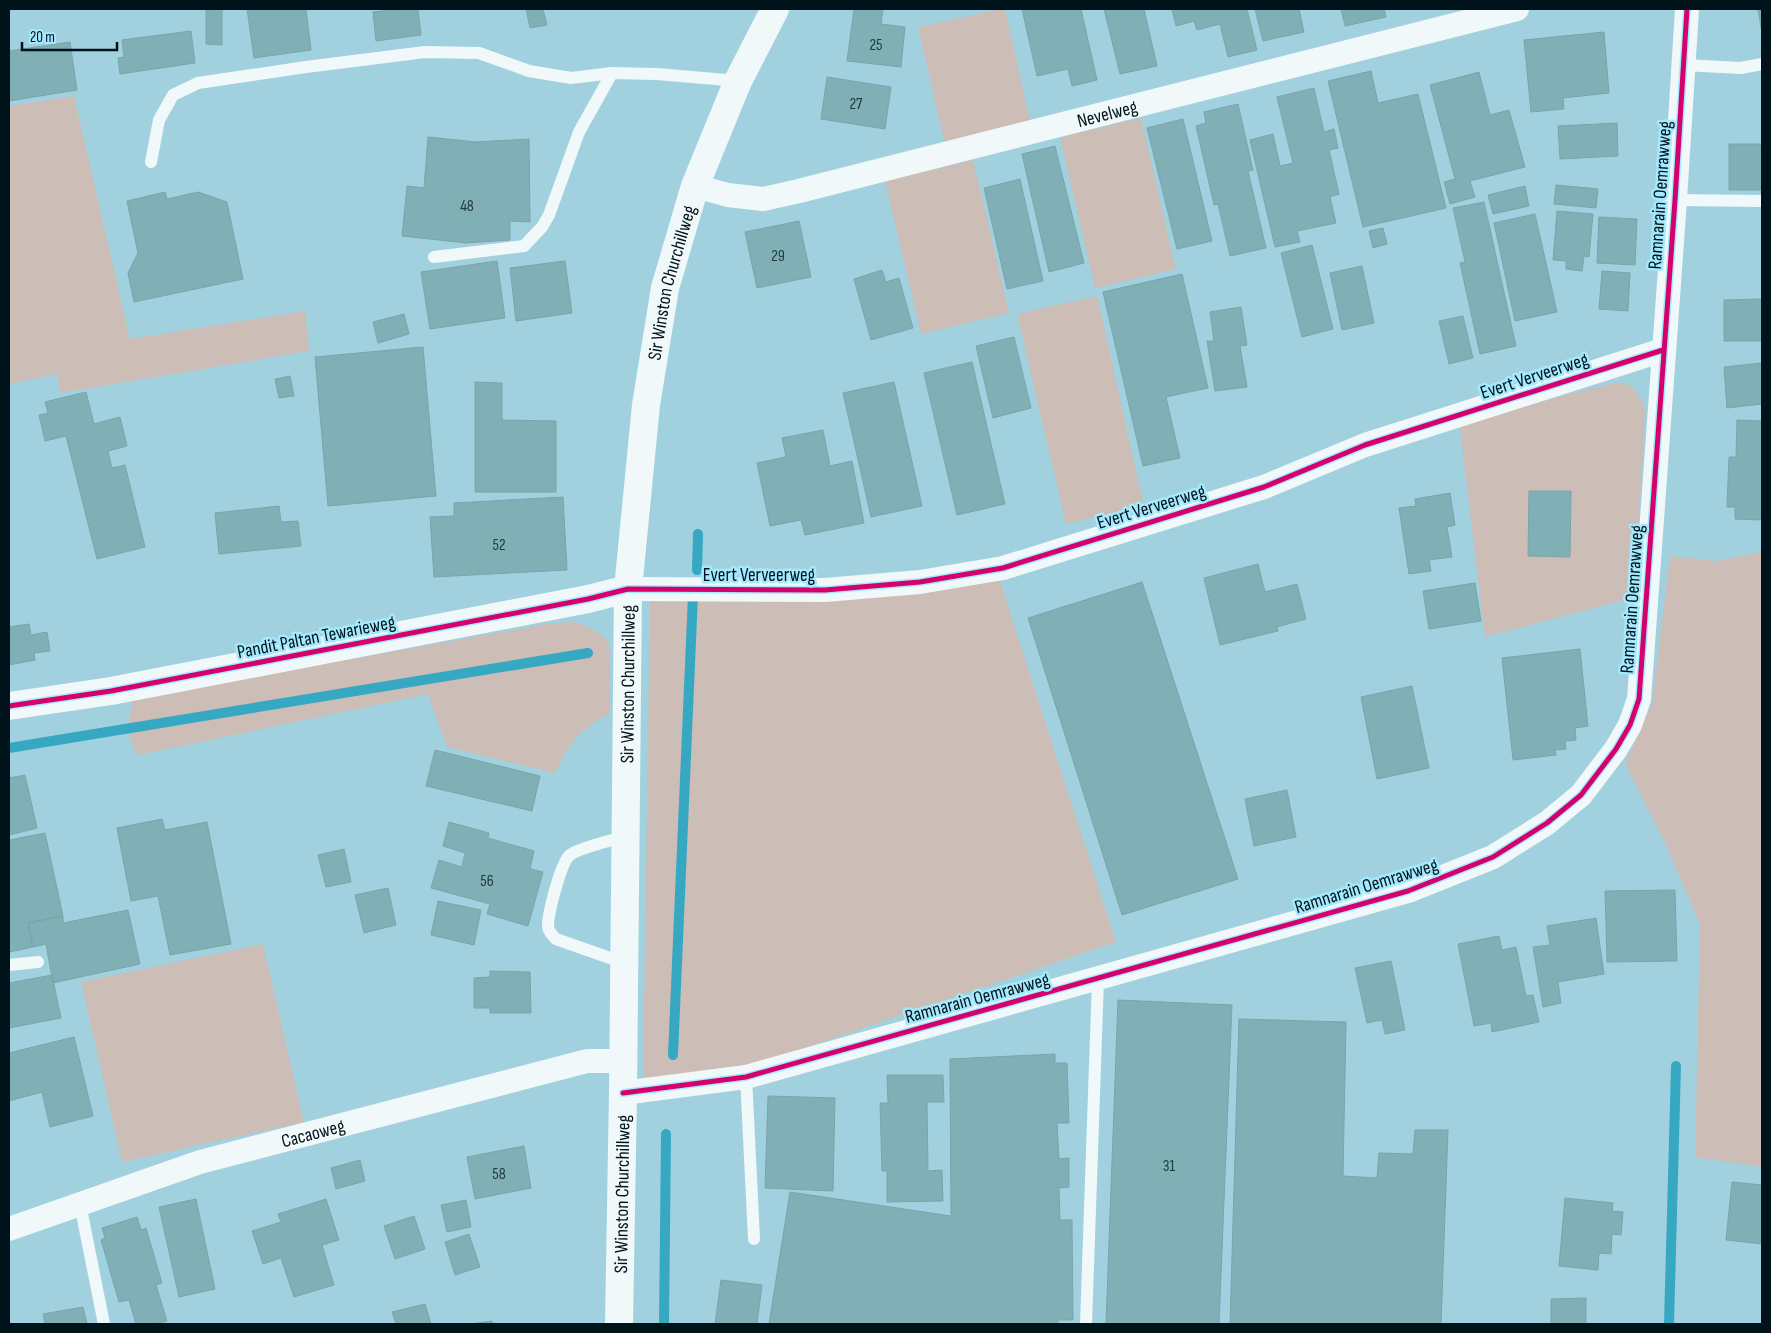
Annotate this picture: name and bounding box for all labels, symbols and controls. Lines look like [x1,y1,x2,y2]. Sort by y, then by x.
scale bar [22,20,118,52]
text: 20 m [30,28,55,47]
house number: 25 [869,36,883,55]
house number: 27 [849,95,863,114]
street label: Nevelweg [1075,96,1140,133]
street label: Ramnarain Oemrawweg [1644,120,1677,270]
house number: 48 [460,197,474,216]
street label: Sir Winston Churchillweg [643,203,702,362]
house number: 29 [771,247,785,266]
street label: Evert Verveerweg [1477,348,1592,405]
street label: Evert Verveerweg [1094,480,1209,535]
street label: Ramnarain Oemrawweg [1616,524,1649,674]
house number: 52 [492,536,506,555]
street label: Evert Verveerweg [703,564,816,587]
street label: Sir Winston Churchillweg [616,604,641,763]
street label: Pandit Paltan Tewarieweg [235,611,398,664]
street label: Ramnarain Oemrawweg [1292,854,1441,919]
house number: 56 [480,872,494,891]
street label: Ramnarain Oemrawweg [903,968,1053,1029]
street label: Sir Winston Churchillweg [610,1114,636,1273]
street label: Cacaoweg [279,1115,348,1153]
house number: 31 [1163,1157,1176,1176]
house number: 58 [492,1165,506,1184]

